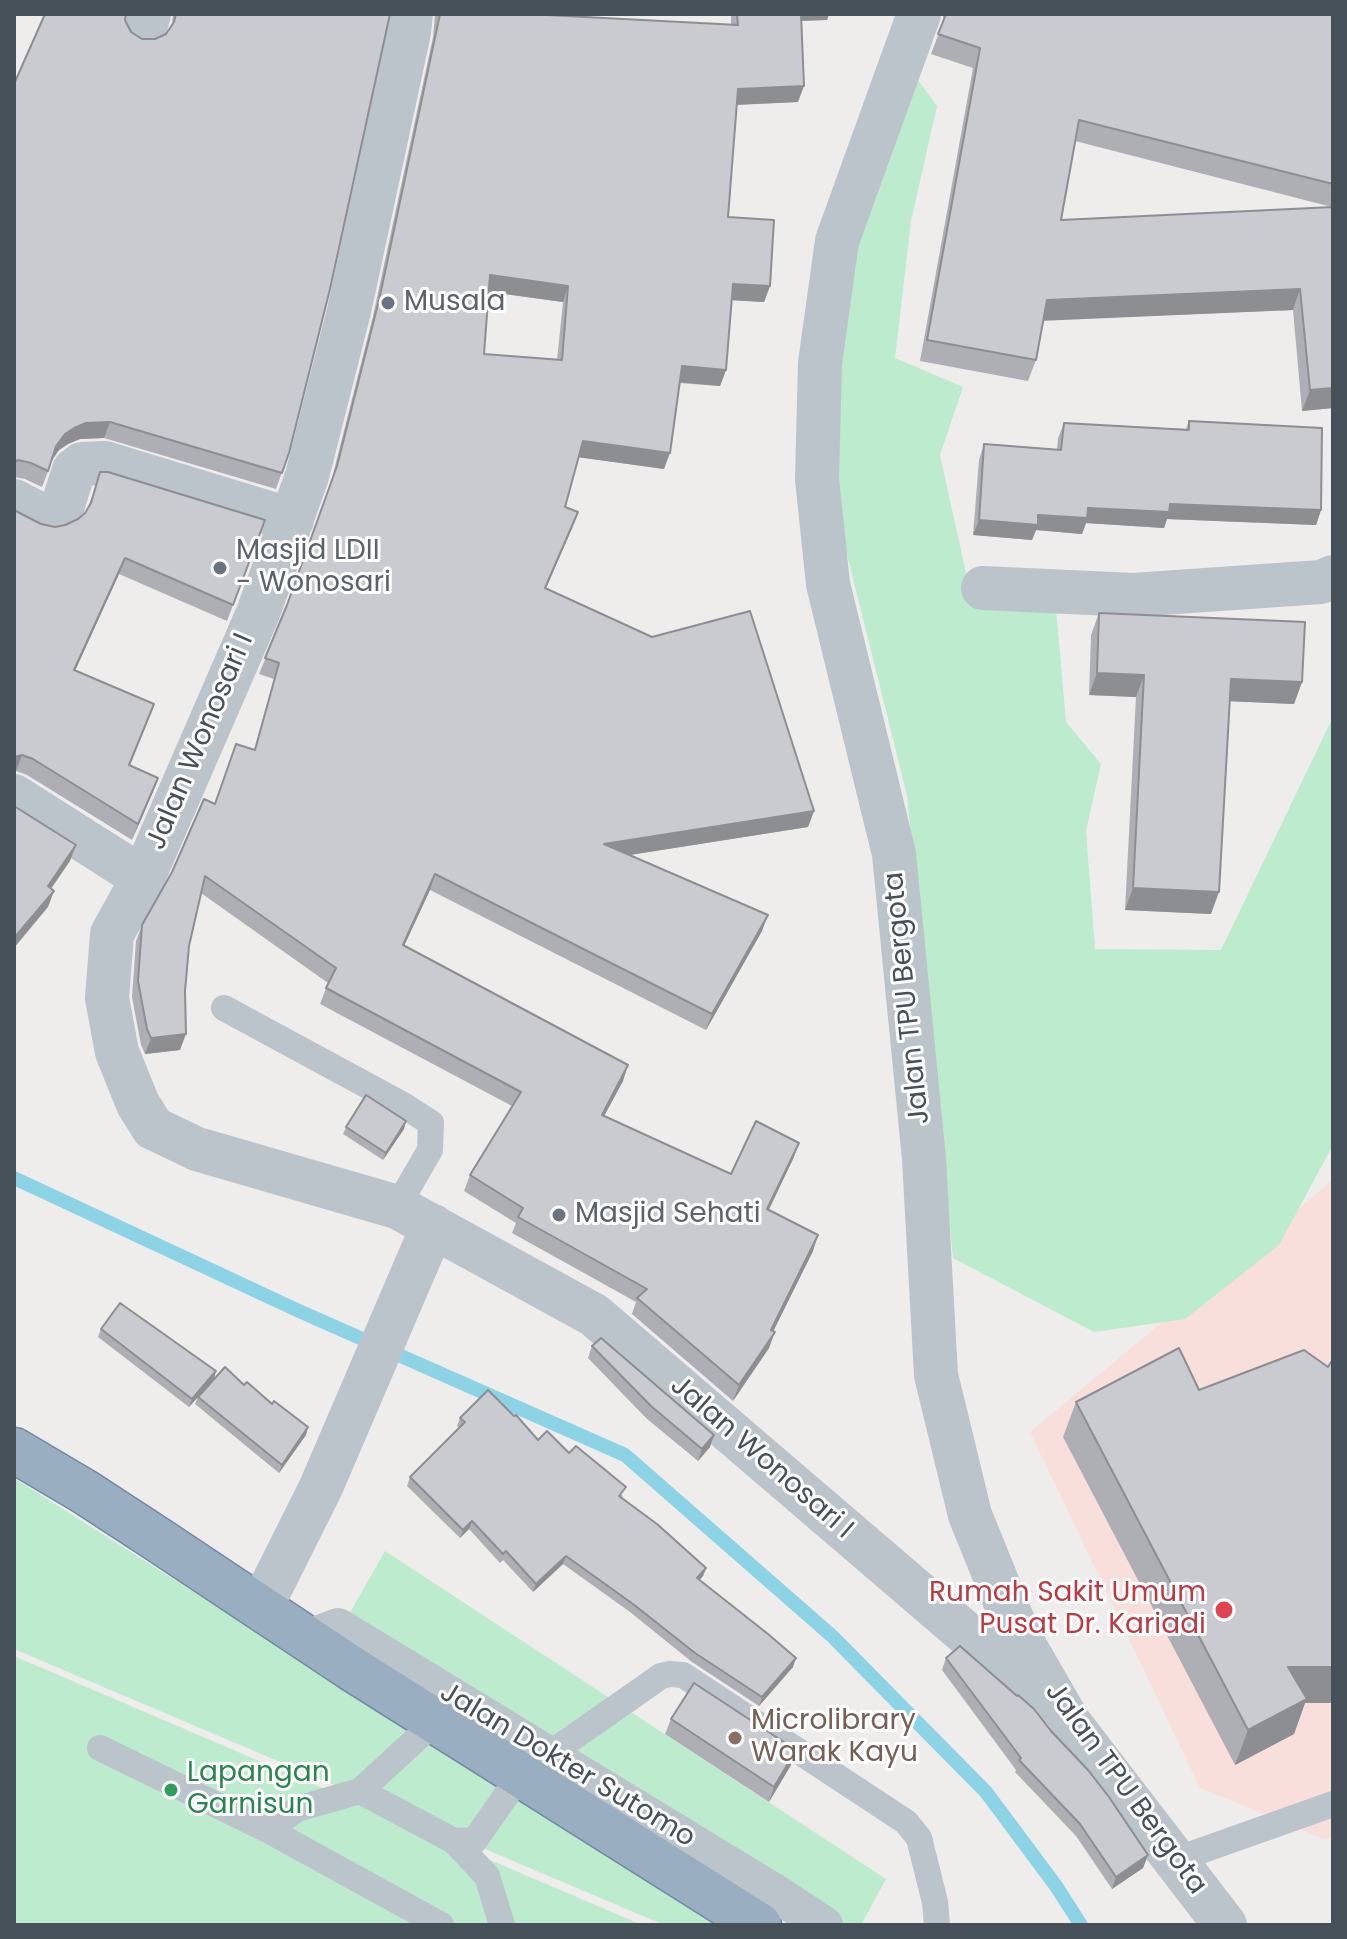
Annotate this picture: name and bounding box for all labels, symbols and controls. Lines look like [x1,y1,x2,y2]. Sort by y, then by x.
place label: Musala [404,286,505,320]
marker: Musala [379,294,397,312]
place label: Masjid LDII - Wonosari [236,535,391,601]
marker: Masjid LDII - Wonosari [211,559,229,577]
street label: Jalan Wonosari I [140,629,262,855]
street label: Jalan TPU Bergota [878,870,938,1126]
place label: Masjid Sehati [575,1198,761,1232]
marker: Masjid Sehati [550,1206,568,1224]
street label: Jalan Wonosari I [663,1369,859,1547]
place label: Rumah Sakit Umum Pusat Dr. Kariadi [929,1577,1206,1643]
marker: Rumah Sakit Umum Pusat Dr. Kariadi [1213,1599,1235,1621]
street label: Jalan Dokter Sutomo [433,1676,701,1856]
street label: Jalan TPU Bergota [1037,1677,1213,1901]
place label: Microlibrary Warak Kayu [751,1705,918,1771]
marker: Microlibrary Warak Kayu [726,1729,744,1747]
place label: Lapangan Garnisun [187,1757,330,1823]
marker: Lapangan Garnisun [162,1781,180,1799]

